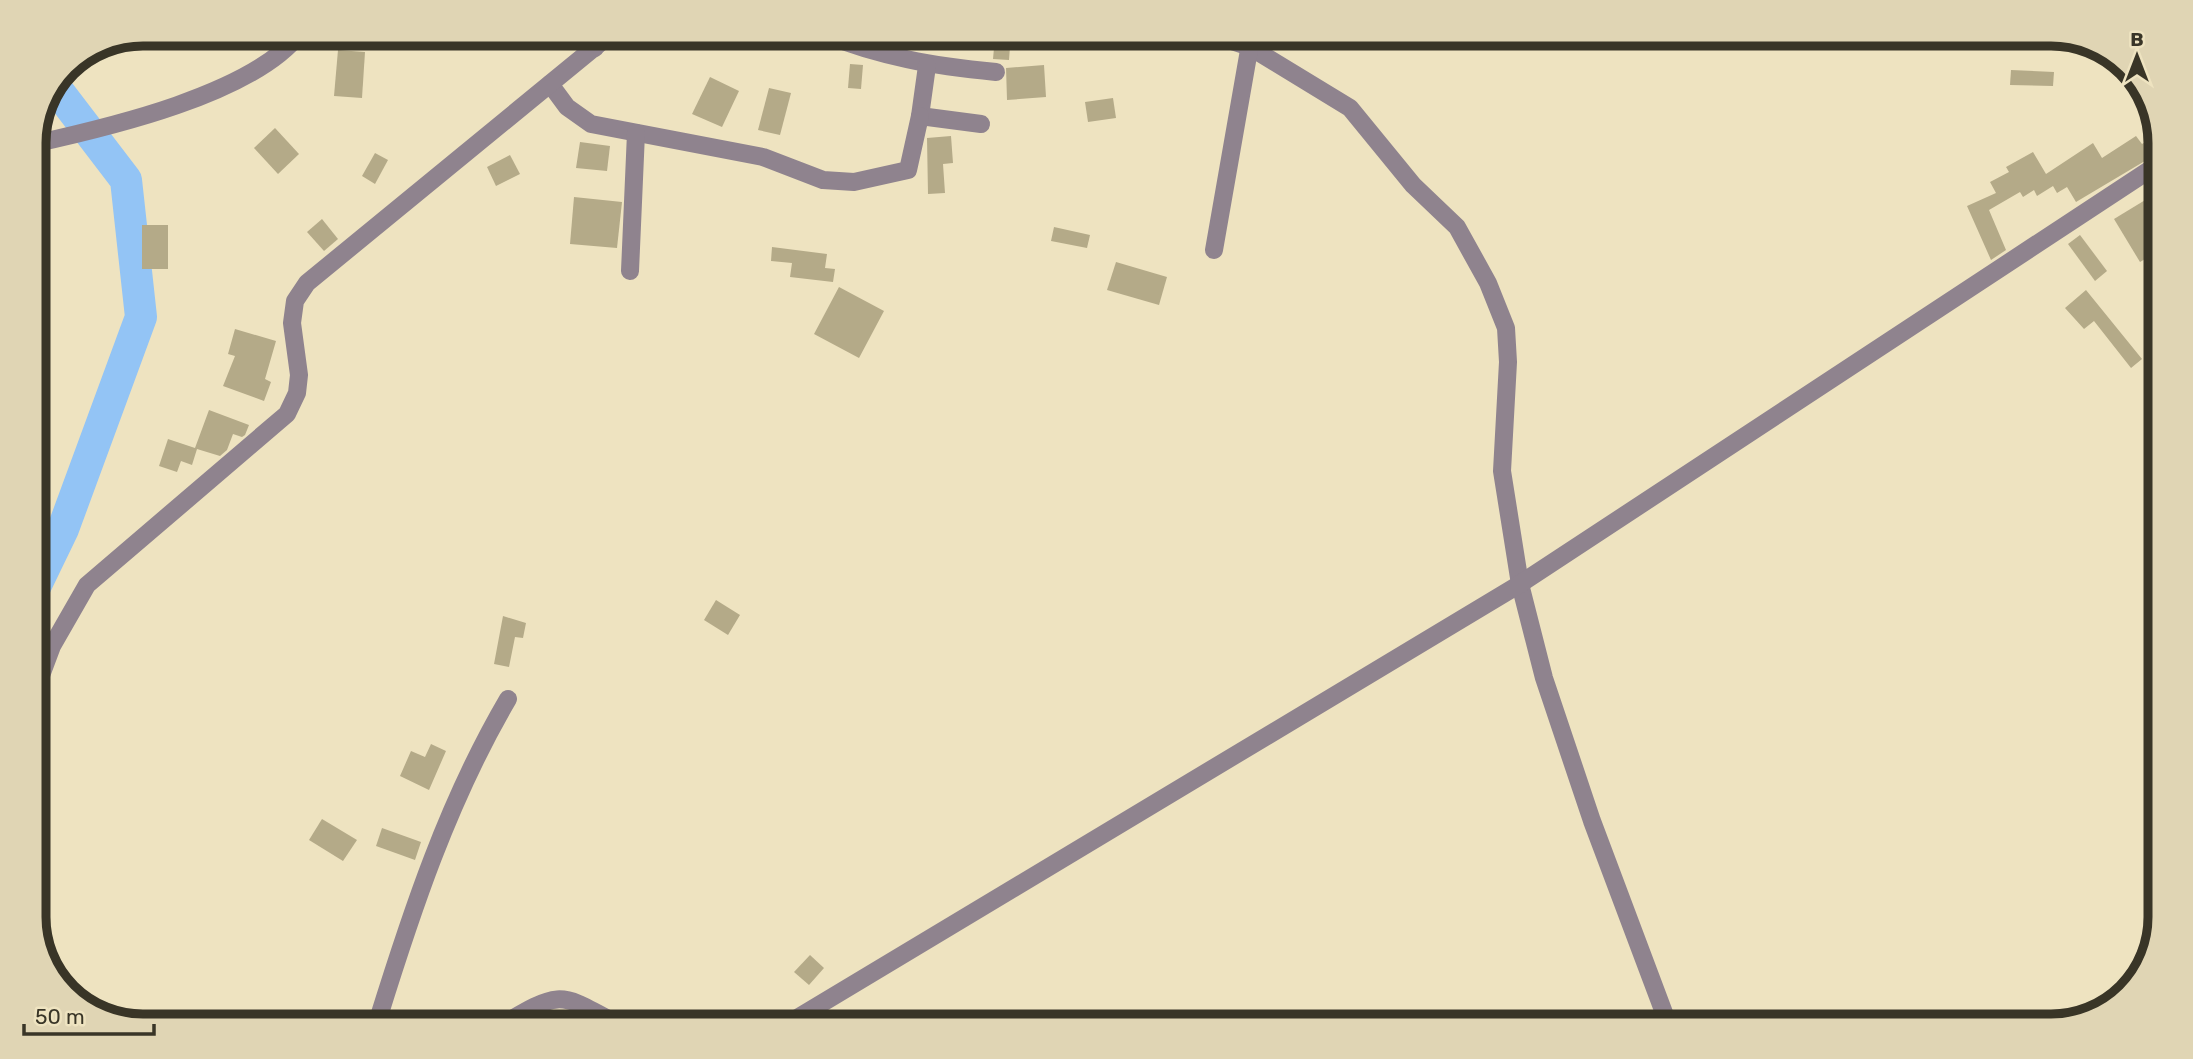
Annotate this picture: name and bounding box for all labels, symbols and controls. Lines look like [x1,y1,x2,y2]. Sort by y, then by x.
north arrow [2102,21,2172,91]
text: B [2130,28,2144,51]
scale bar [24,992,154,1036]
text: 50 m [35,1004,85,1029]

